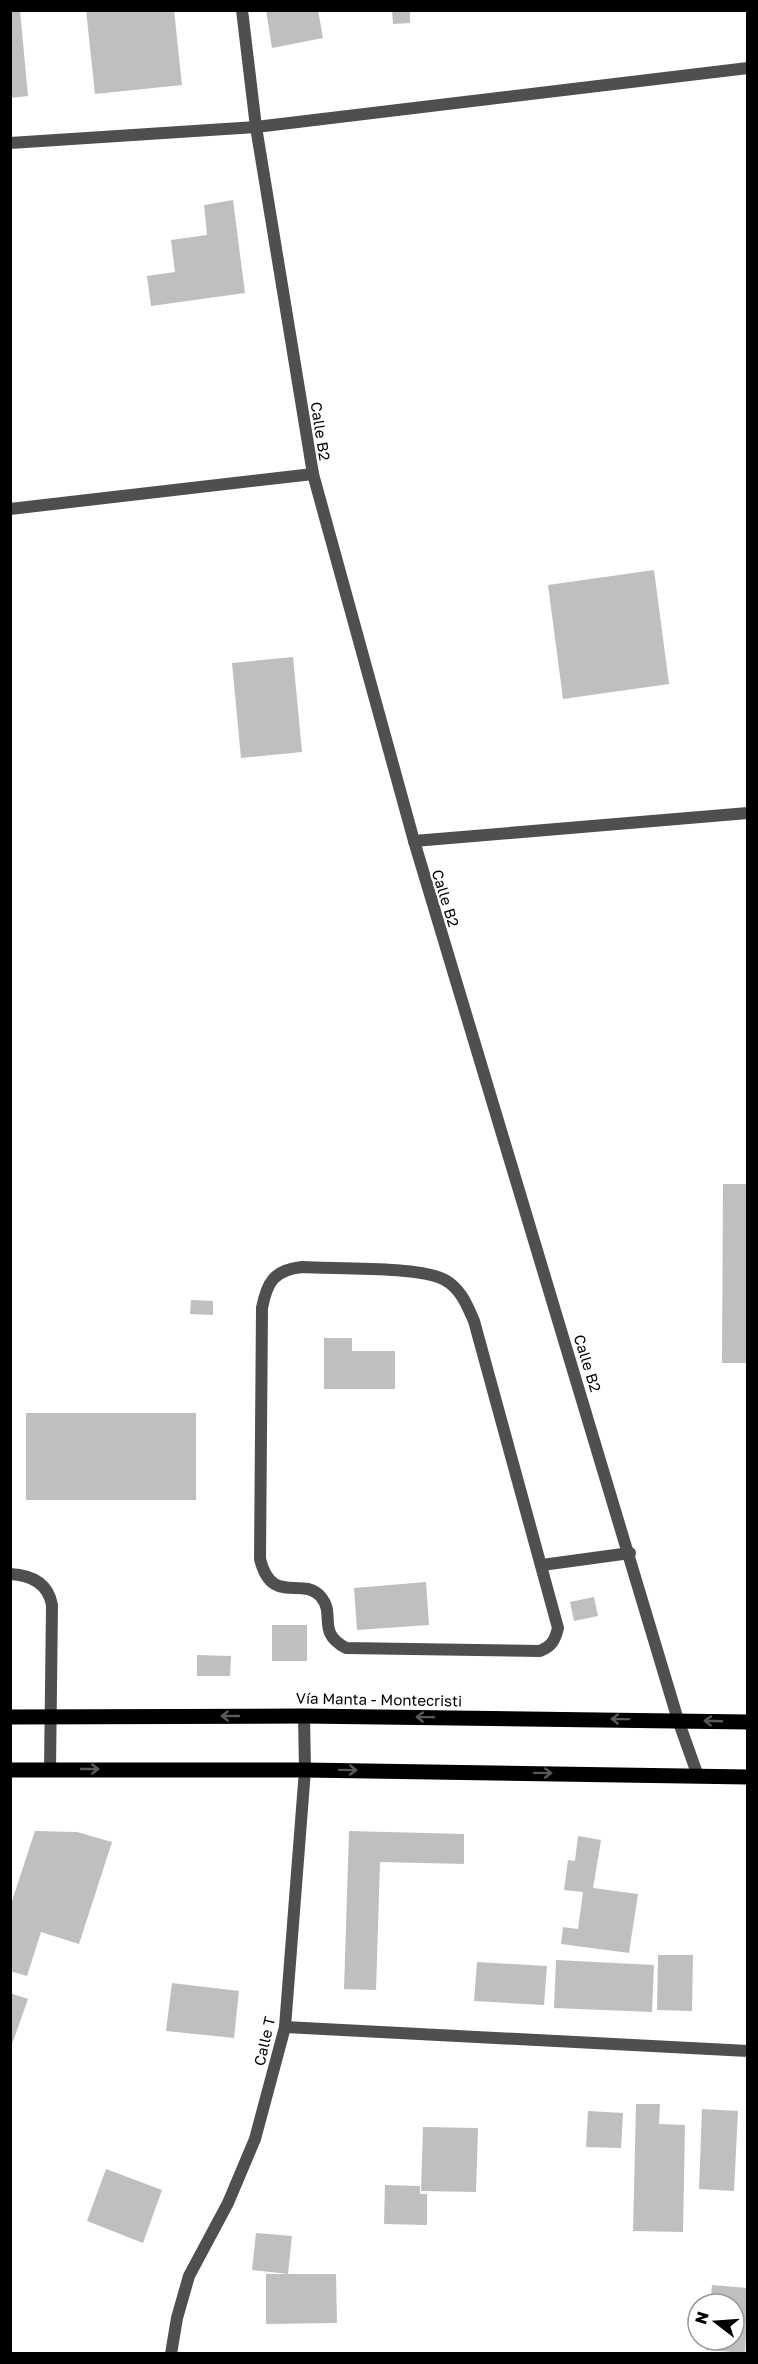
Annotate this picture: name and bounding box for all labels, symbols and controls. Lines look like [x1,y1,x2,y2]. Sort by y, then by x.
street label: Calle B2 [307,400,335,462]
street label: Calle B2 [429,867,463,929]
street label: Calle B2 [571,1332,605,1394]
street label: Vía Manta - Montecristi [296,1689,462,1709]
one-way arrow [220,1710,240,1722]
one-way arrow [415,1711,435,1723]
one-way arrow [610,1713,630,1725]
one-way arrow [703,1715,723,1727]
one-way arrow [79,1763,99,1775]
one-way arrow [337,1764,357,1776]
one-way arrow [532,1768,552,1779]
street label: Calle T [250,2015,278,2067]
north arrow [686,2292,746,2352]
text: N [690,2309,713,2326]

